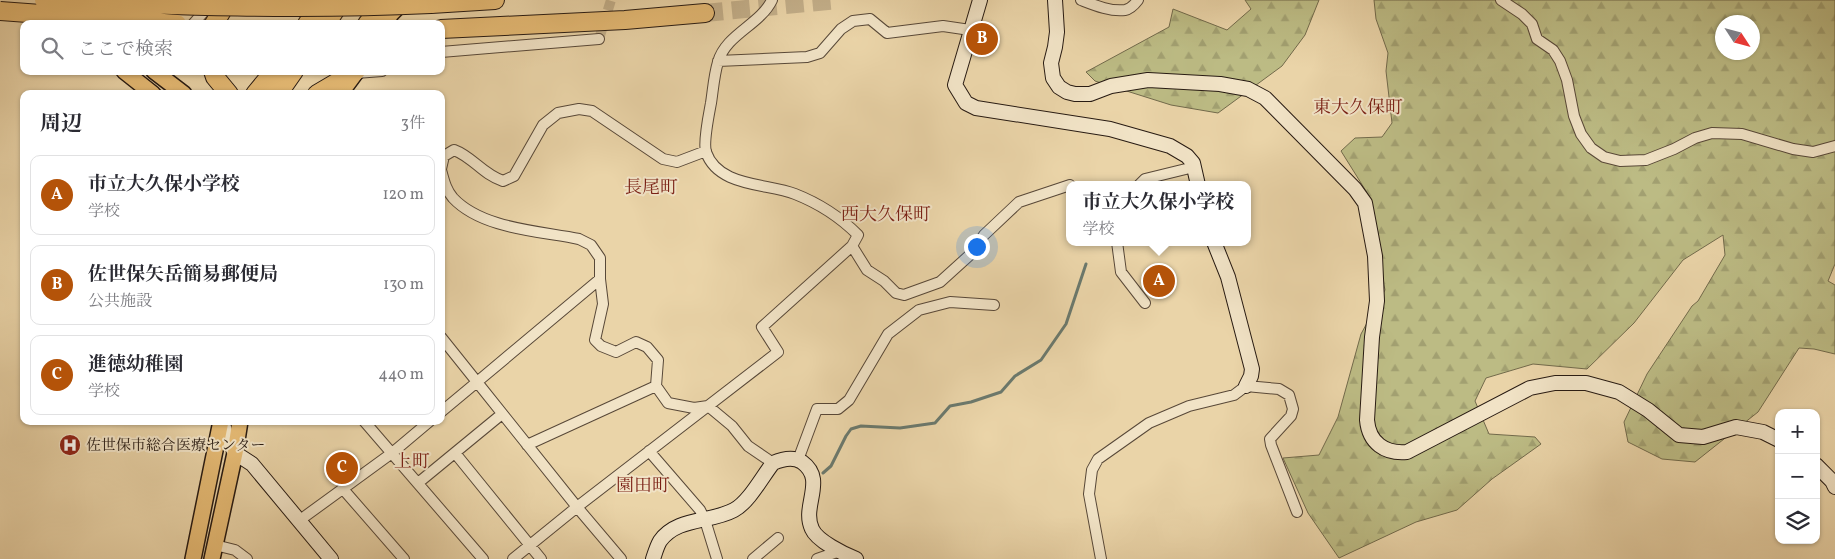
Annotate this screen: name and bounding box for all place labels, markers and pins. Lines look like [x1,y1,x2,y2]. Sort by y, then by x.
pin: B [966,20,998,58]
pin: A [1143,262,1175,300]
hospital icon: 佐世保市総合医療センター [58,433,82,457]
place label: 佐世保市総合医療センター [86,436,265,457]
pin: C [326,449,358,487]

